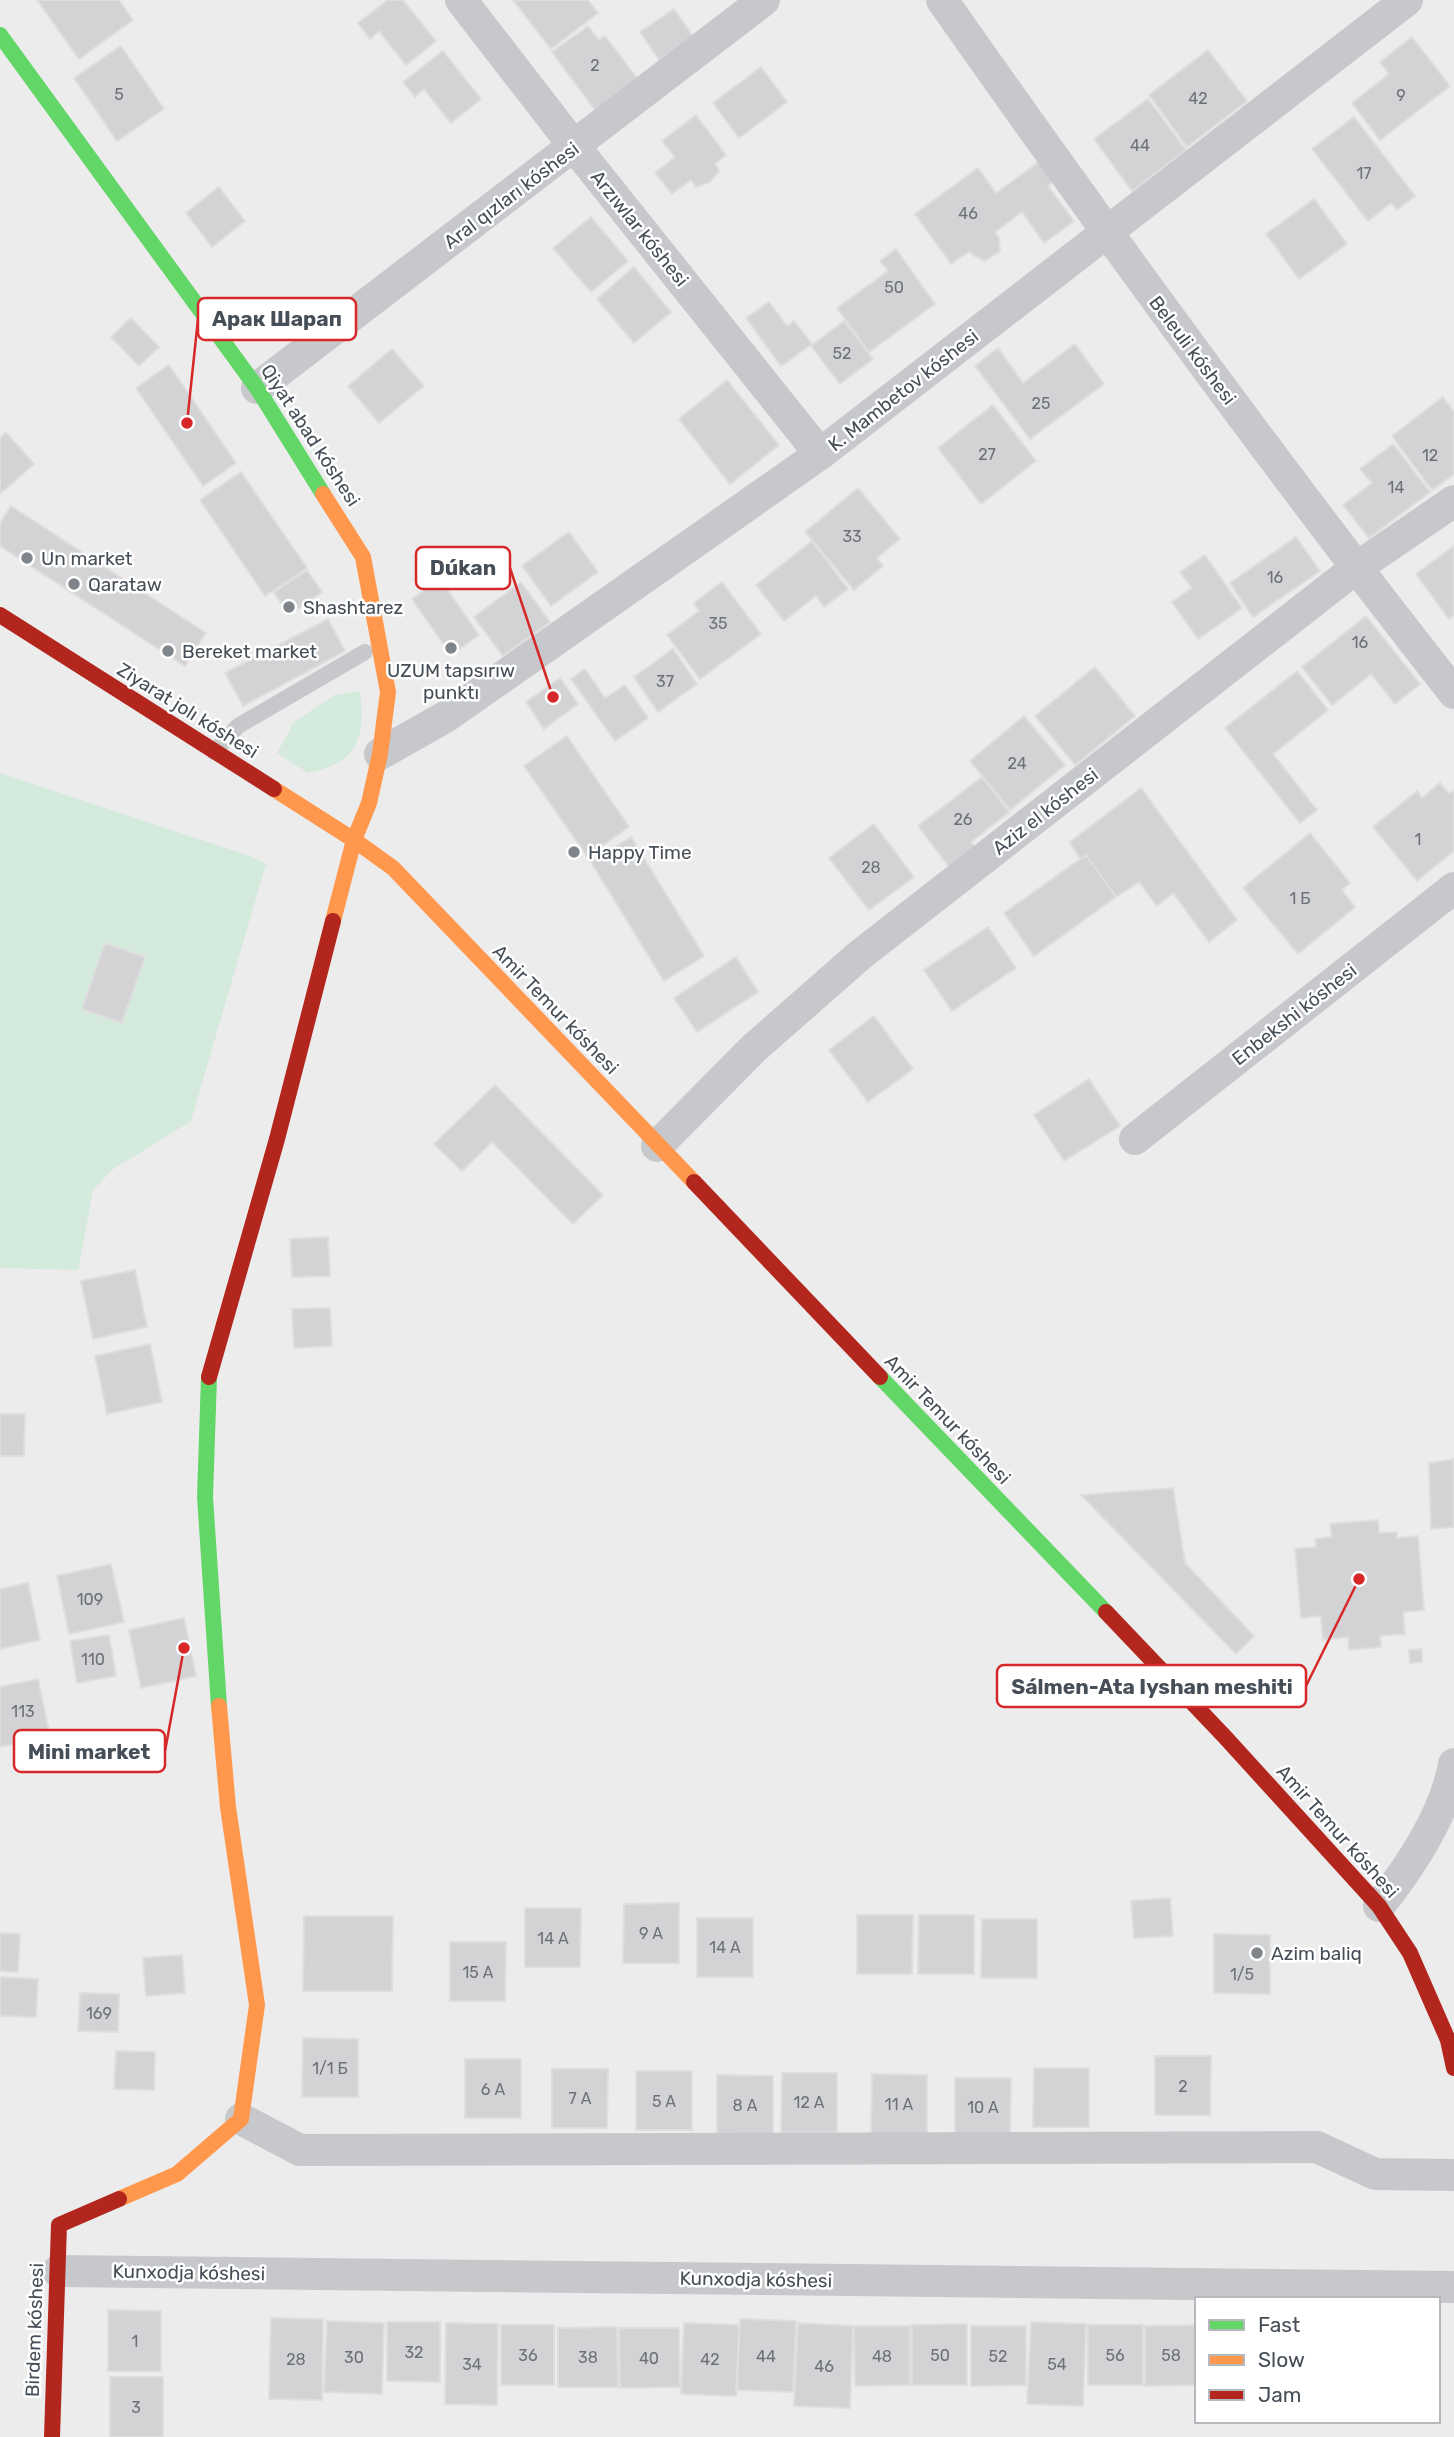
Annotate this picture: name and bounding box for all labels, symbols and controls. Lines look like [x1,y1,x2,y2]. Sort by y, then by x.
house number: 2 [590,56,600,75]
house number: 5 [114,85,124,104]
house number: 9 [1396,86,1406,105]
house number: 42 [1188,89,1208,108]
house number: 44 [1130,136,1150,155]
street label: Aral qızları kóshesi [439,137,583,254]
house number: 17 [1356,164,1372,183]
street label: Arzıwlar kóshesi [586,166,693,291]
house number: 46 [958,204,978,223]
house number: 50 [884,278,904,297]
street label: Beleuli kóshesi [1144,291,1241,409]
callout: Арак Шарап [198,298,356,340]
text: Арак Шарап [212,306,342,331]
street label: K. Mambetov kóshesi [824,325,983,456]
house number: 52 [833,344,851,363]
street label: Qiyat abad kóshesi [256,360,365,511]
house number: 25 [1032,394,1050,413]
house number: 27 [978,445,996,464]
house number: 12 [1422,446,1438,465]
house number: 14 [1388,478,1404,497]
house number: 33 [842,527,862,546]
place label: Un market [41,547,133,570]
callout: Dúkan [416,547,510,589]
marker: Un market [19,550,35,566]
text: Dúkan [430,555,496,580]
house number: 16 [1267,568,1284,587]
place label: Qarataw [88,573,162,596]
marker: Qarataw [66,576,82,592]
place label: Shashtarez [303,596,403,619]
marker: Shashtarez [281,599,297,615]
house number: 35 [708,614,728,633]
house number: 16 [1352,633,1369,652]
place label: Bereket market [182,640,318,663]
marker: UZUM tapsırıw punktı [443,640,459,656]
marker: Bereket market [160,643,176,659]
street label: Ziyarat jolı kóshesi [113,658,263,763]
place label: UZUM tapsırıw punktı [387,659,515,704]
house number: 37 [656,672,674,691]
house number: 24 [1007,754,1027,773]
street label: Aziz el kóshesi [988,763,1103,860]
house number: 26 [953,810,973,829]
house number: 1 [1415,830,1421,849]
place label: Happy Time [588,841,692,864]
marker: Happy Time [566,844,582,860]
house number: 28 [861,858,881,877]
house number: 1 Б [1289,889,1311,908]
street label: Amir Temur kóshesi [488,940,623,1079]
street label: Enbekshi kóshesi [1228,959,1361,1070]
street label: Amir Temur kóshesi [880,1350,1015,1489]
house number: 109 [77,1590,103,1609]
house number: 110 [81,1650,105,1669]
callout: Sálmen-Ata Iyshan meshiti [997,1665,1306,1707]
text: Sálmen-Ata Iyshan meshiti [1011,1674,1293,1699]
house number: 113 [11,1702,35,1721]
callout: Mini market [14,1730,165,1772]
text: Mini market [28,1739,150,1764]
street label: Amir Temur kóshesi [1272,1760,1403,1903]
house number: 9 А [639,1924,663,1943]
house number: 14 А [537,1929,569,1948]
house number: 14 А [709,1938,741,1957]
place label: Azim baliq [1271,1942,1362,1965]
marker: Azim baliq [1249,1945,1265,1961]
house number: 15 А [463,1963,494,1982]
house number: 1/5 [1230,1965,1254,1984]
house number: 169 [86,2004,112,2023]
house number: 1/1 Б [312,2059,348,2078]
house number: 2 [1178,2077,1188,2096]
house number: 6 А [481,2080,505,2099]
house number: 7 А [569,2089,592,2108]
house number: 5 А [652,2092,676,2111]
house number: 12 А [794,2093,825,2112]
house number: 11 А [885,2095,913,2114]
house number: 8 А [733,2096,758,2115]
house number: 10 А [967,2098,999,2117]
street label: Kunxodja kóshesi [113,2260,265,2285]
street label: Birdem kóshesi [21,2263,48,2398]
street label: Kunxodja kóshesi [680,2267,832,2292]
legend [1195,2297,1440,2423]
text: Fast [1258,2312,1300,2337]
house number: 1 [132,2332,138,2351]
house number: 32 [404,2343,424,2362]
house number: 36 [518,2346,538,2365]
house number: 50 [930,2346,950,2365]
house number: 56 [1105,2346,1125,2365]
house number: 58 [1161,2346,1181,2365]
house number: 44 [756,2347,776,2366]
house number: 48 [872,2347,892,2366]
house number: 52 [989,2347,1007,2366]
text: Slow [1258,2347,1305,2372]
house number: 30 [344,2348,364,2367]
house number: 38 [578,2348,598,2367]
house number: 40 [639,2349,659,2368]
house number: 28 [286,2350,306,2369]
house number: 42 [700,2350,720,2369]
house number: 34 [462,2355,482,2374]
house number: 54 [1047,2355,1067,2374]
house number: 46 [814,2357,834,2376]
text: Jam [1258,2382,1302,2407]
house number: 3 [131,2398,141,2417]

